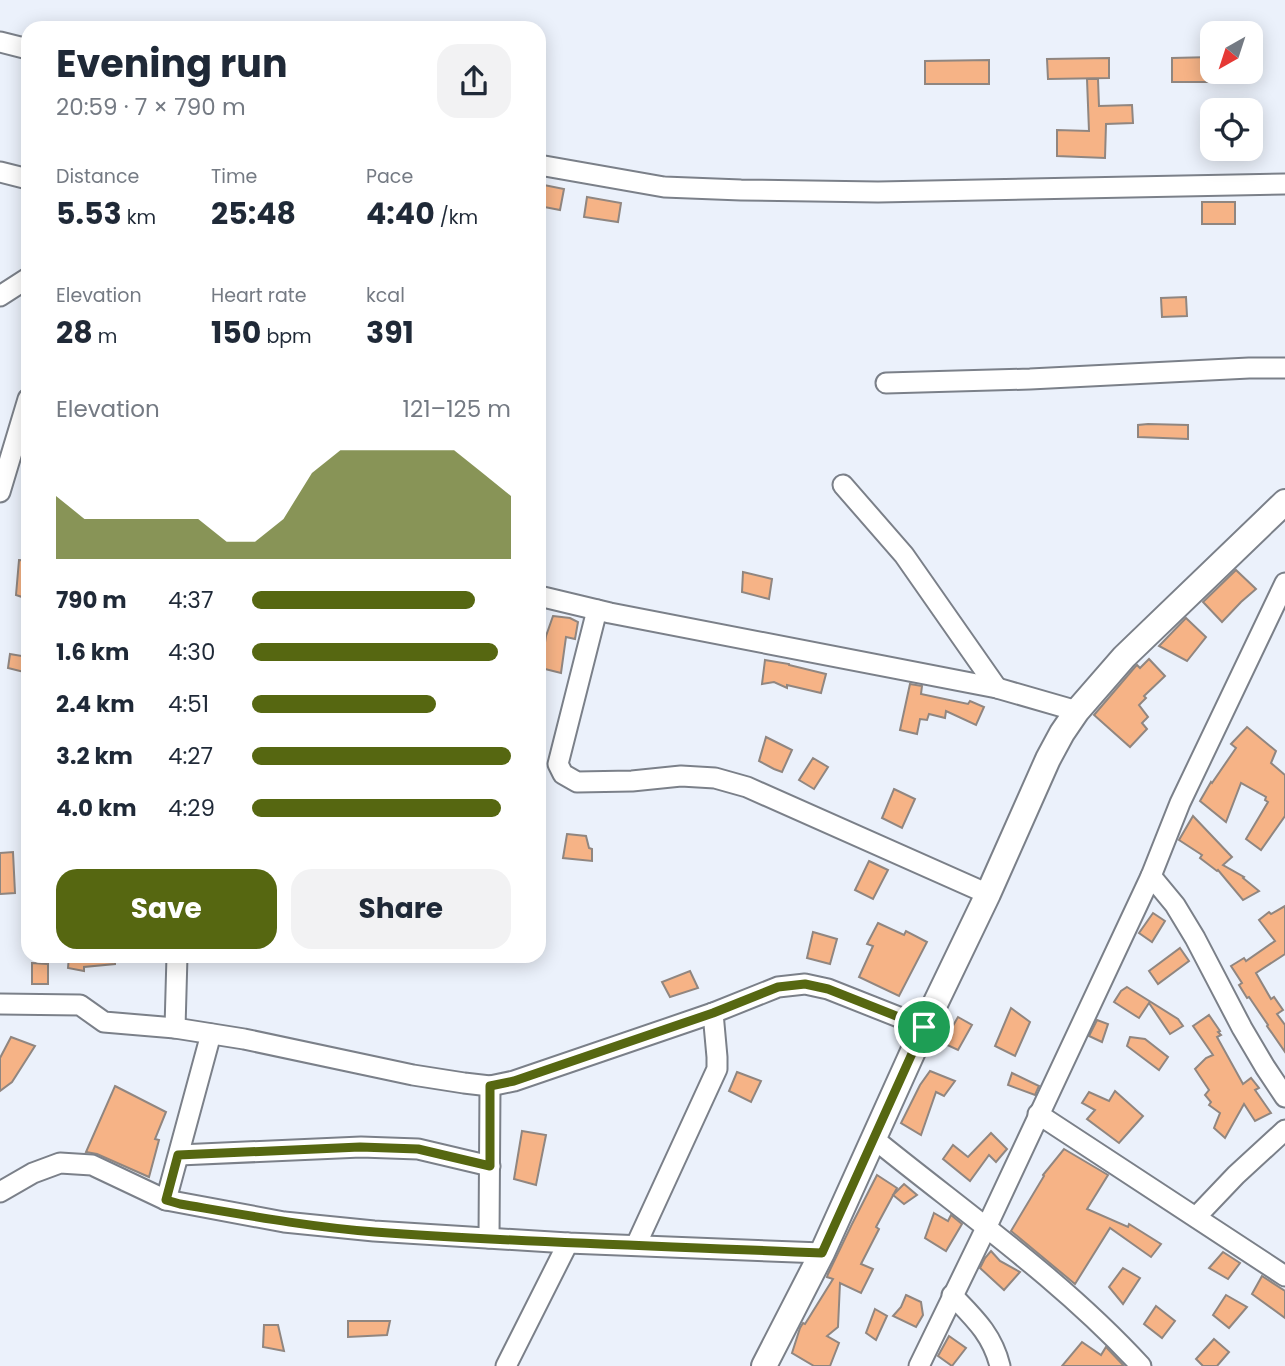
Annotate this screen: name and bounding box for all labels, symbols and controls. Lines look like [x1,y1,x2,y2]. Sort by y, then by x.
north arrow [1200,21,1264,84]
map controls [1200,21,1263,161]
text: Evening run [56,37,288,90]
button: share [437,44,511,118]
text: 20:59 · 7 × 790 m [56,91,246,123]
button: locate [1200,98,1263,161]
text: Distance [56,163,139,190]
text: Time [211,163,257,190]
text: Pace [366,163,413,190]
text: 5.53 [56,192,122,235]
text: 25:48 [211,192,296,235]
text: 4:40 [366,192,435,235]
text: km [122,204,156,231]
text: /km [435,204,478,231]
text: Elevation [56,282,142,309]
text: Heart rate [211,282,306,309]
text: kcal [366,282,405,309]
text: 28 [56,311,93,354]
text: 150 [211,311,261,354]
text: 391 [366,311,414,354]
text: m [93,323,117,350]
text: bpm [261,323,312,350]
text: Elevation [56,393,160,425]
text: 121–125 m [403,393,511,425]
text: 790 m [56,584,127,616]
text: 4:37 [168,584,213,616]
text: 1.6 km [56,636,129,668]
text: 4:30 [168,636,215,668]
text: 2.4 km [56,688,135,720]
text: 4:51 [168,688,209,720]
text: 3.2 km [56,740,133,772]
text: 4:27 [168,740,213,772]
text: 4.0 km [56,792,137,824]
text: 4:29 [168,792,215,824]
button: Save [56,869,277,949]
button: Share [291,869,511,949]
pin [894,997,954,1057]
icon: arrive [905,1008,943,1046]

